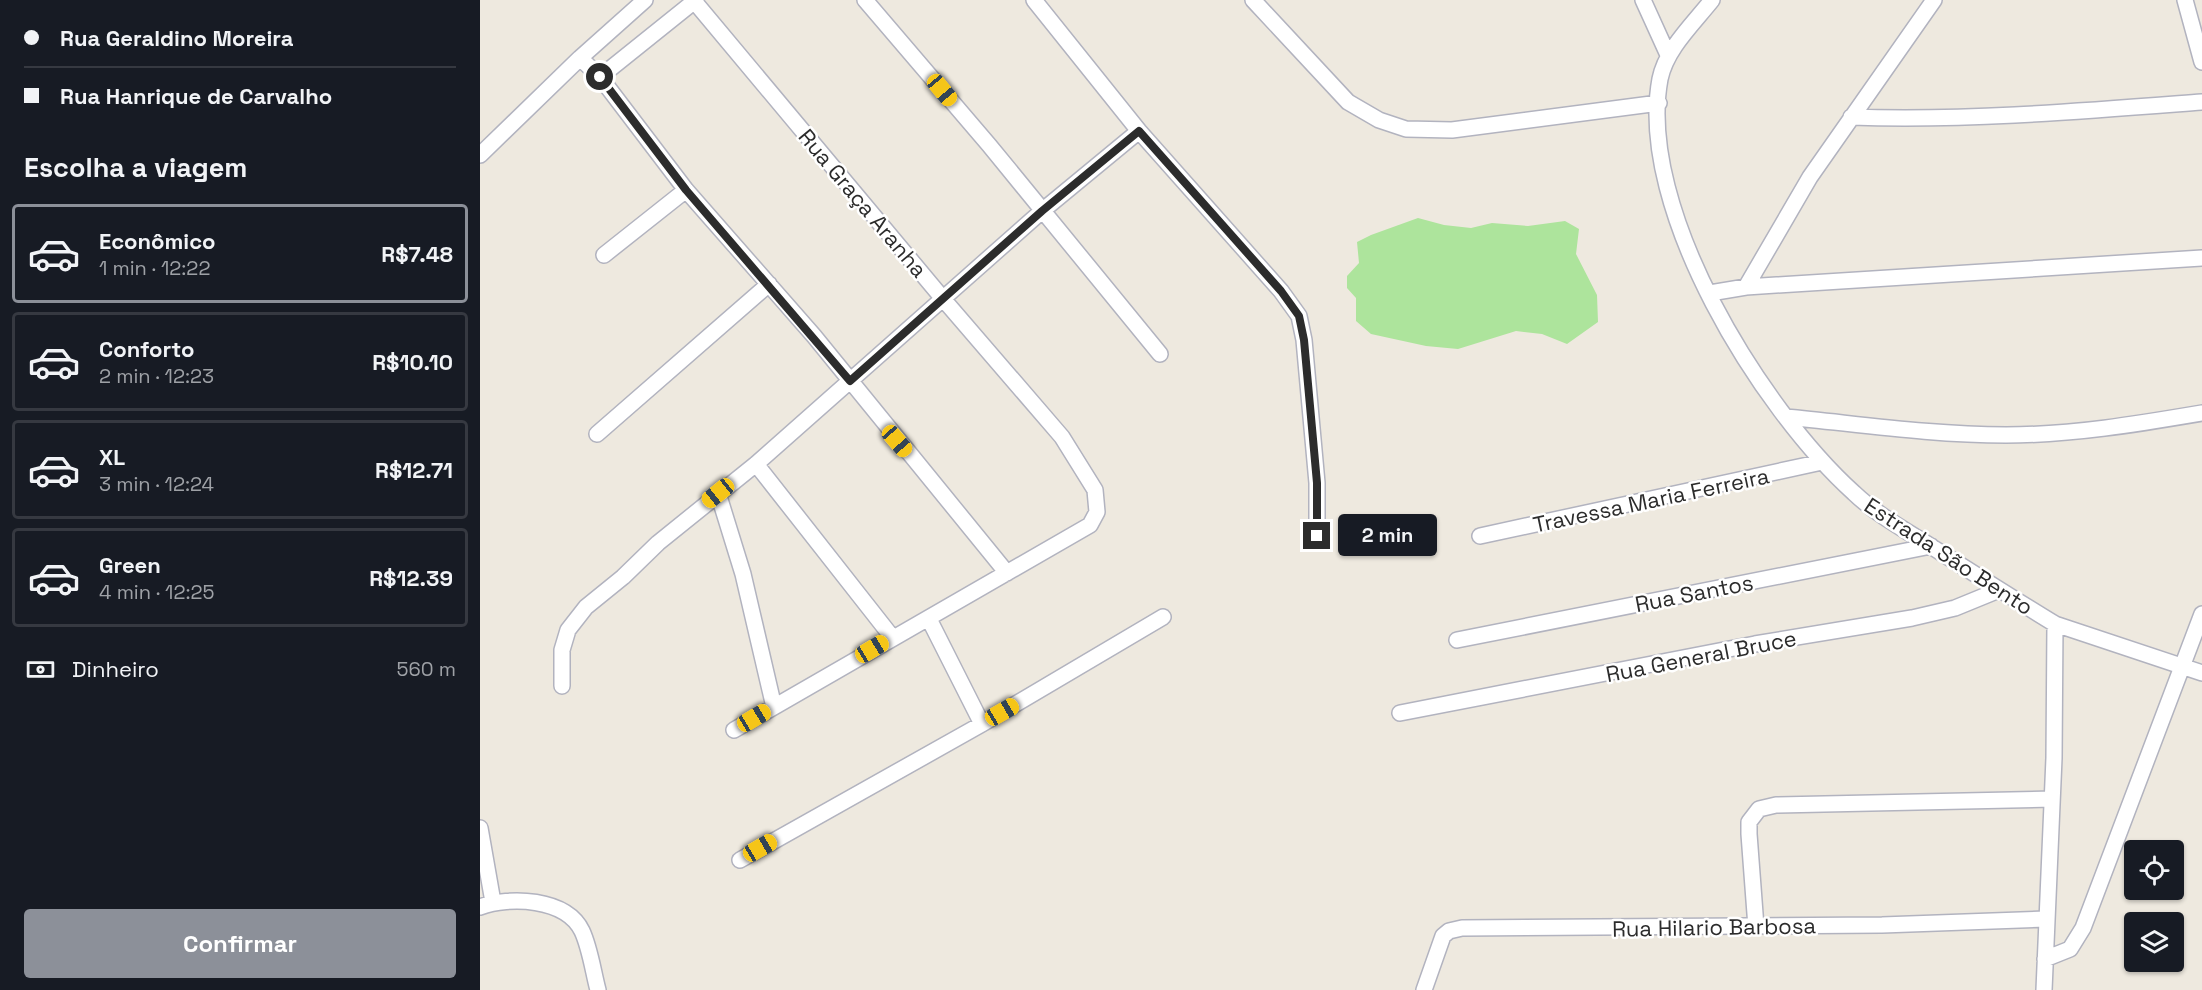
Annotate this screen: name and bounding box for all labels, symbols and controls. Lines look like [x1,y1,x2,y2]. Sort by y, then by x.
text: Rua Geraldino Moreira [60,24,293,52]
route start [586,63,613,90]
car [924,70,960,110]
text: Rua Hanrique de Carvalho [60,82,332,110]
street label: Rua Graça Aranha [793,123,934,283]
text: Escolha a viagem [24,150,247,185]
icon: car [27,227,81,281]
text: Econômico [99,227,216,255]
text: R$7.48 [381,240,453,268]
text: 1 min · 12:22 [99,255,210,281]
icon: car [27,335,81,389]
text: Conforto [99,335,194,363]
text: R$10.10 [372,348,453,376]
text: 2 min · 12:23 [99,363,214,389]
car [878,422,916,460]
icon: car [27,443,81,497]
text: XL [99,443,125,471]
text: R$12.71 [375,456,453,484]
street label: Travessa Maria Ferreira [1530,461,1772,539]
text: 3 min · 12:24 [99,471,214,497]
car [698,475,738,511]
street label: Estrada São Bento [1859,491,2039,621]
callout: 2 min [1338,515,1437,557]
route end [1303,522,1330,549]
text: 2 min [1362,522,1413,548]
icon: car [27,551,81,605]
text: Green [99,551,161,579]
text: R$12.39 [369,564,453,592]
street label: Rua Santos [1632,568,1756,618]
text: 4 min · 12:25 [99,579,215,605]
street label: Rua General Bruce [1603,624,1799,688]
car [852,632,892,666]
icon: cash [24,653,57,686]
text: Dinheiro [72,655,159,683]
text: 560 m [397,656,456,682]
car [982,695,1022,729]
car [734,701,774,735]
car [740,831,780,865]
map controls [2124,840,2184,972]
button: locate [2124,840,2184,900]
button: Confirmar [24,909,456,978]
street label: Rua Hilario Barbosa [1612,911,1817,943]
button: layers [2124,912,2184,972]

